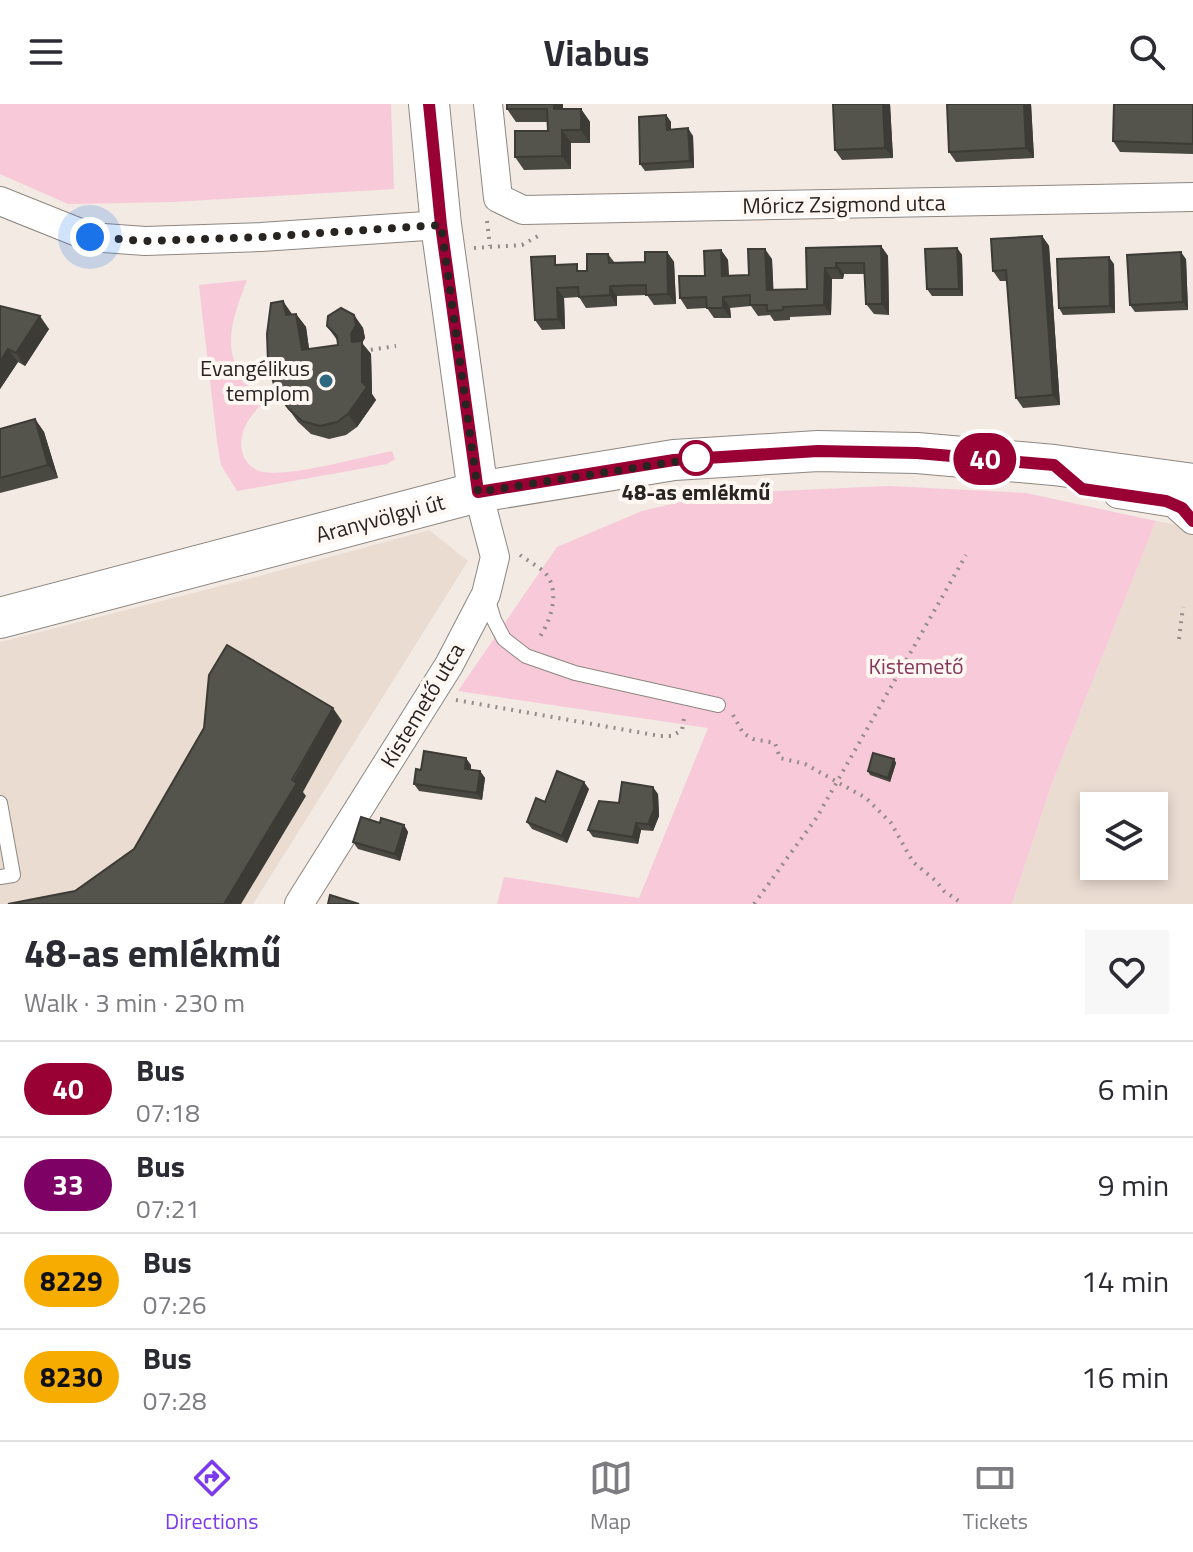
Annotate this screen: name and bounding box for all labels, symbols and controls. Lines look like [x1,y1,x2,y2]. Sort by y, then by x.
text: Viabus [544,25,649,80]
icon: menu [24,30,68,74]
icon: search [1125,30,1169,74]
street label: Móricz Zsigmond utca [742,185,946,223]
your location [70,217,110,257]
place label: Evangélikus templom [200,351,310,410]
marker: Evangélikus templom [317,372,335,390]
line badge: 40 [949,433,1021,485]
text: 40 [969,437,1001,480]
marker: 48-as emlékmű [679,441,713,475]
place label: 48-as emlékmű [622,475,770,509]
street label: Aranyvölgyi út [312,484,448,552]
street label: Kistemető utca [371,636,473,774]
park label: Kistemető [868,649,964,683]
map controls [1080,792,1168,880]
button: layers [1080,792,1168,880]
text: 48-as emlékmű [24,924,281,982]
button: heart [1085,930,1169,1014]
text: Walk · 3 min · 230 m [24,983,245,1022]
text: Bus [136,1047,185,1093]
text: 6 min [1098,1066,1169,1112]
text: 40 [52,1067,84,1110]
text: 07:18 [136,1093,200,1132]
text: Bus [136,1143,185,1189]
text: 9 min [1098,1162,1169,1208]
text: 33 [52,1163,84,1206]
text: 07:21 [136,1189,200,1228]
text: Bus [143,1239,192,1285]
text: 14 min [1081,1258,1169,1304]
text: 8229 [40,1259,103,1302]
text: 07:26 [143,1285,207,1324]
text: Bus [143,1335,192,1381]
text: 16 min [1081,1354,1169,1400]
text: 8230 [40,1355,103,1398]
text: 07:28 [143,1381,207,1420]
tab: Directions [165,1456,258,1538]
tab: Map [589,1456,633,1538]
tab: Tickets [963,1456,1028,1538]

